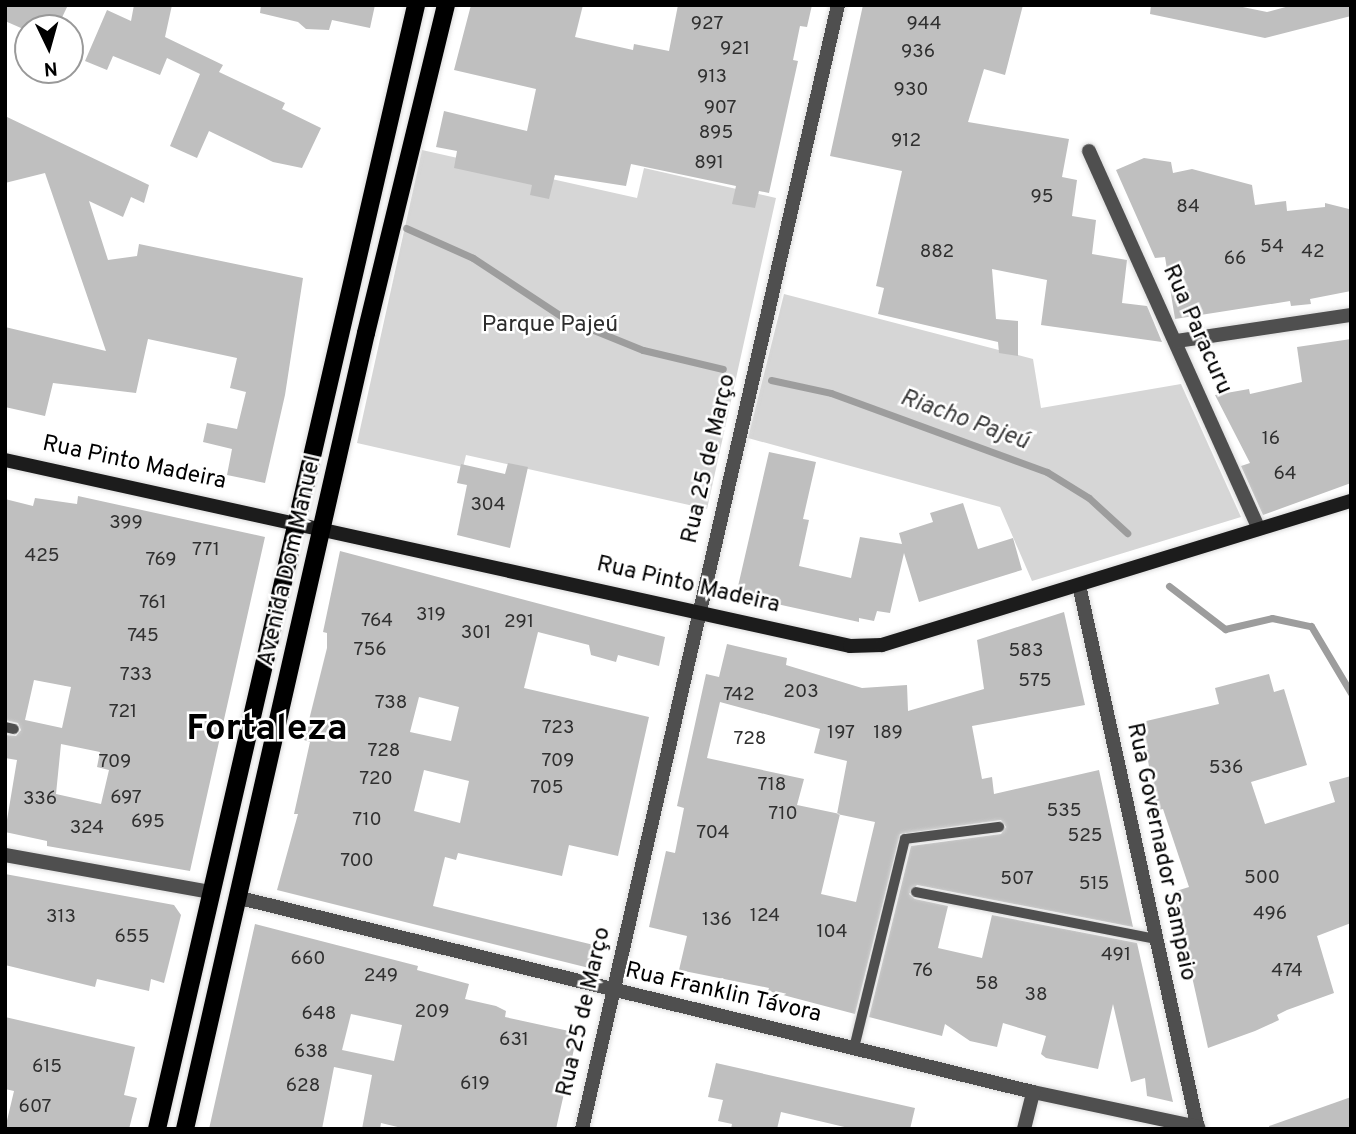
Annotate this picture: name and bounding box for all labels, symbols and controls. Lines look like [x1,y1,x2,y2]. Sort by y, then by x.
north arrow [14,14,84,84]
house number: 927 [691,14,723,36]
house number: 944 [907,14,941,36]
house number: 921 [720,39,750,61]
house number: 936 [901,42,935,64]
text: N [43,55,59,80]
house number: 913 [697,67,727,89]
house number: 930 [894,80,928,102]
house number: 907 [704,98,736,120]
house number: 895 [699,123,733,145]
house number: 912 [891,131,921,153]
house number: 891 [694,153,724,175]
house number: 95 [1030,187,1054,209]
house number: 84 [1176,197,1200,219]
house number: 54 [1260,237,1284,259]
house number: 882 [920,242,954,264]
house number: 42 [1301,242,1325,264]
house number: 66 [1224,249,1246,271]
street label: Rua Paracuru [1155,261,1237,399]
park label: Parque Pajeú [482,312,618,340]
street label: Rua 25 de Março [677,372,743,546]
water label: Riacho Pajeú [896,384,1032,458]
house number: 16 [1262,429,1280,451]
street label: Rua Pinto Madeira [40,431,228,497]
street label: Avenida Dom Manuel [253,453,329,669]
house number: 64 [1273,464,1297,486]
house number: 304 [470,495,506,517]
house number: 399 [109,513,143,535]
house number: 771 [192,540,220,562]
house number: 425 [24,546,60,568]
house number: 769 [146,550,176,572]
street label: Rua Pinto Madeira [594,552,782,620]
house number: 761 [139,593,167,615]
house number: 319 [416,605,446,627]
house number: 764 [361,611,393,633]
house number: 291 [504,612,534,634]
house number: 301 [461,623,491,645]
house number: 745 [127,626,159,648]
house number: 756 [353,640,387,662]
house number: 583 [1009,641,1043,663]
house number: 733 [120,665,152,687]
house number: 575 [1018,671,1052,693]
house number: 203 [783,682,819,704]
house number: 742 [723,685,755,707]
house number: 738 [375,693,407,715]
house number: 721 [109,702,137,724]
district label: Fortaleza [186,708,348,752]
house number: 723 [542,718,574,740]
street label: Rua Governador Sampaio [1119,721,1201,983]
house number: 197 [827,723,855,745]
house number: 189 [873,723,903,745]
house number: 728 [734,729,766,751]
house number: 728 [368,741,400,763]
house number: 709 [542,751,574,773]
house number: 709 [99,752,131,774]
house number: 536 [1209,758,1243,780]
house number: 720 [359,769,393,791]
house number: 718 [758,775,786,797]
house number: 705 [530,778,564,800]
house number: 697 [110,788,142,810]
house number: 336 [23,789,57,811]
house number: 535 [1046,801,1082,823]
house number: 710 [768,804,798,826]
house number: 710 [352,810,382,832]
house number: 695 [131,812,165,834]
house number: 324 [70,818,104,840]
house number: 704 [696,823,730,845]
house number: 525 [1067,826,1103,848]
house number: 700 [340,851,374,873]
house number: 500 [1244,868,1280,890]
house number: 507 [1000,869,1034,891]
house number: 515 [1079,874,1109,896]
house number: 496 [1253,904,1287,926]
house number: 124 [750,906,780,928]
house number: 313 [46,907,76,929]
house number: 136 [702,910,732,932]
house number: 104 [816,922,848,944]
street label: Rua 25 de Março [552,925,618,1099]
house number: 655 [115,927,149,949]
house number: 491 [1101,945,1131,967]
house number: 660 [291,949,325,971]
street label: Rua Franklin Távora [622,958,824,1030]
house number: 76 [913,961,933,983]
house number: 474 [1271,961,1303,983]
house number: 249 [364,966,398,988]
house number: 58 [975,974,999,996]
house number: 38 [1024,985,1048,1007]
house number: 209 [414,1002,450,1024]
house number: 648 [302,1004,336,1026]
house number: 631 [499,1030,529,1052]
house number: 638 [294,1042,328,1064]
house number: 615 [32,1057,62,1079]
house number: 619 [460,1074,490,1096]
house number: 628 [286,1076,320,1098]
house number: 607 [19,1097,51,1119]

